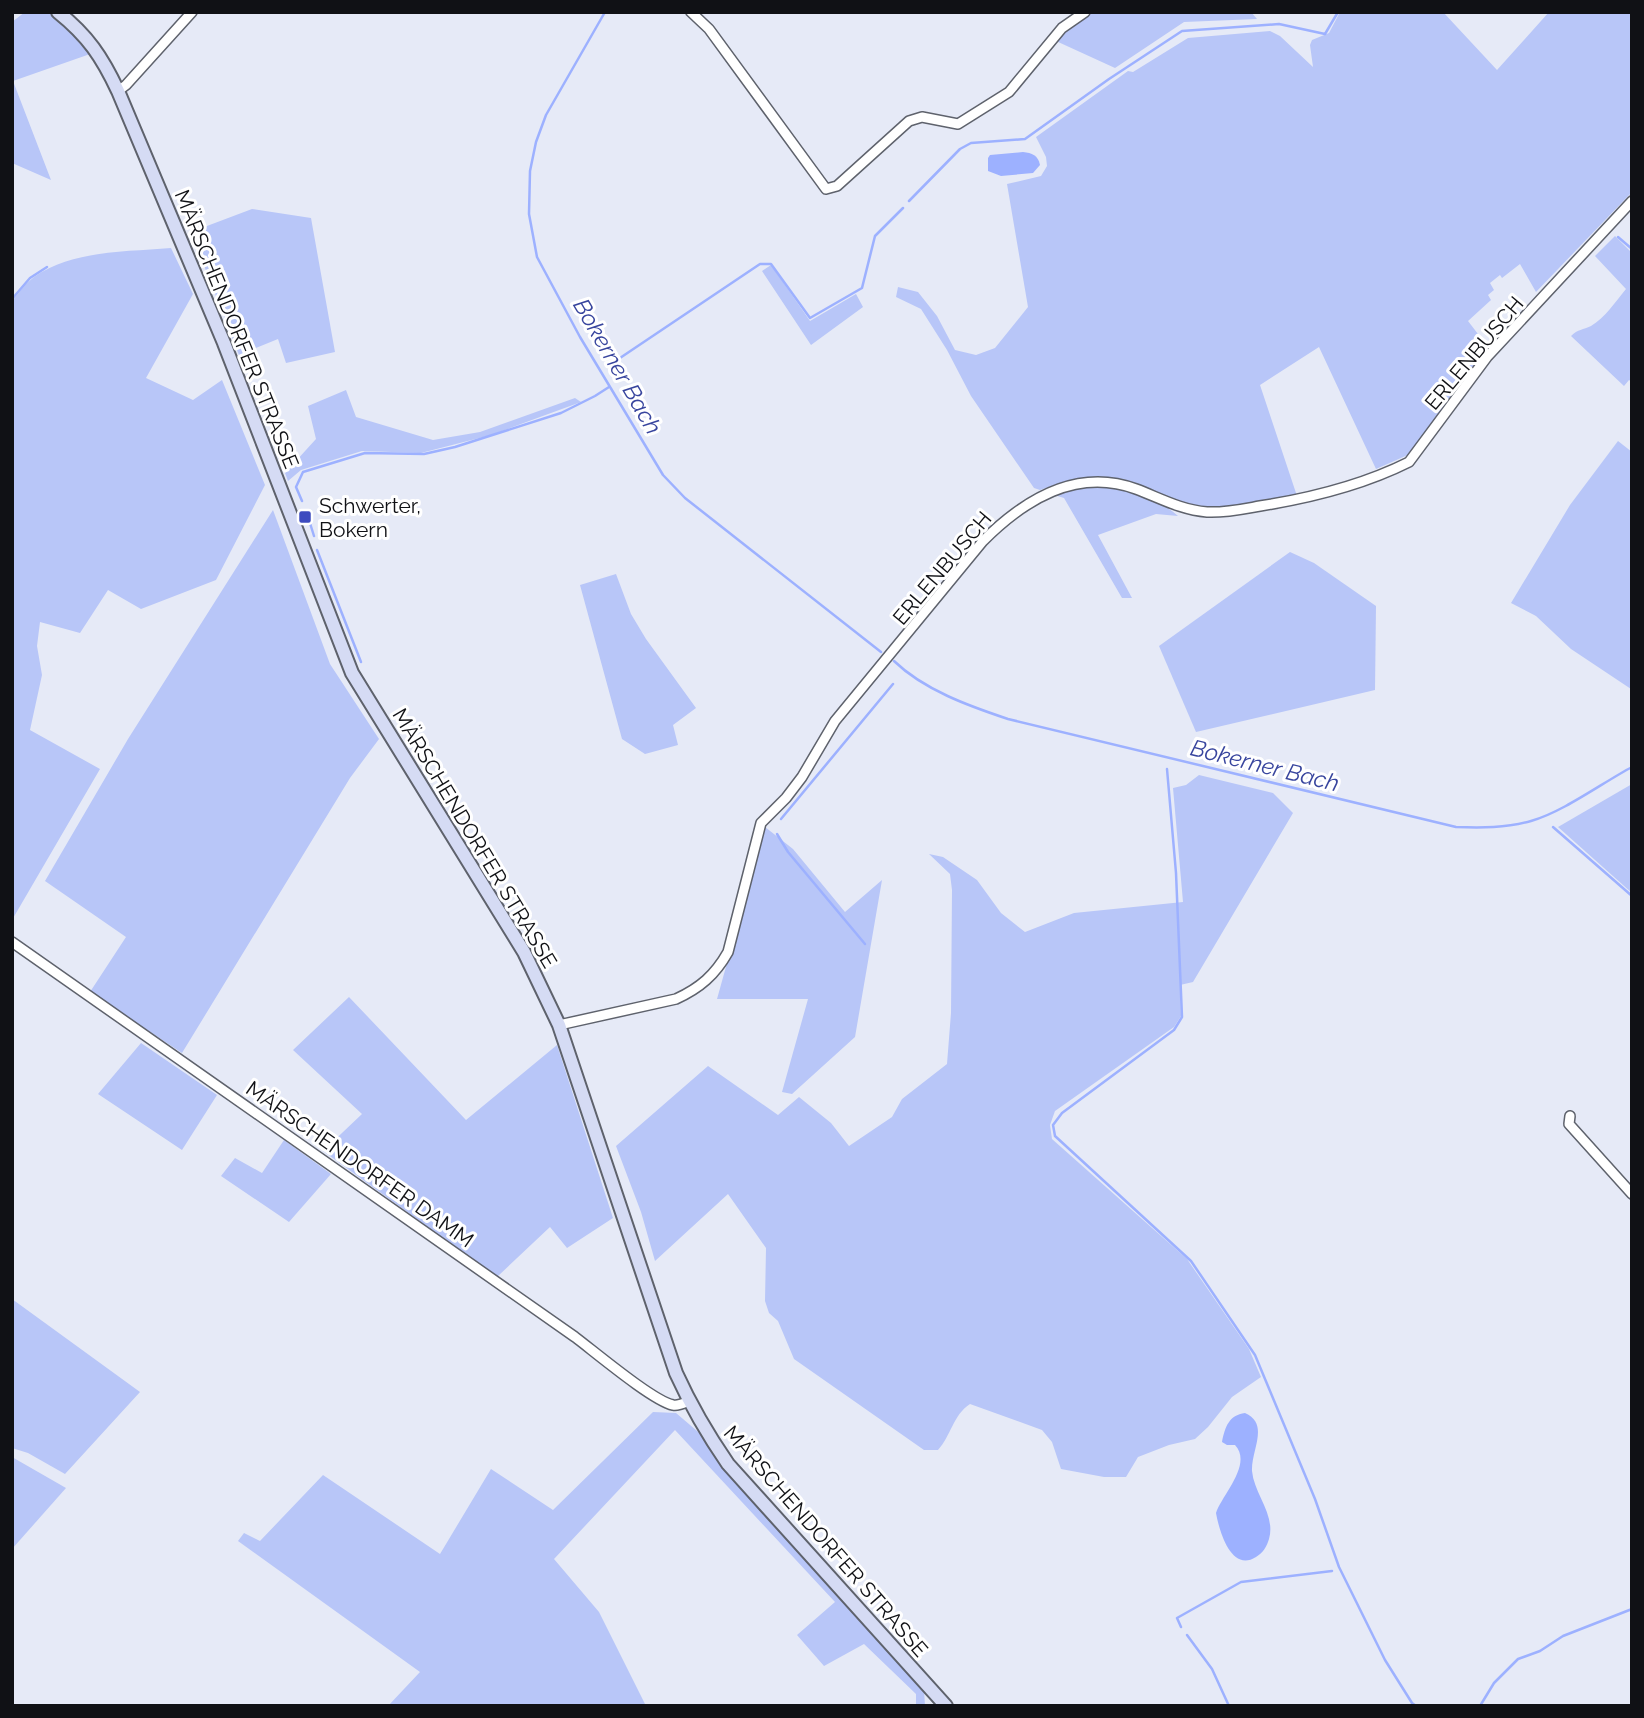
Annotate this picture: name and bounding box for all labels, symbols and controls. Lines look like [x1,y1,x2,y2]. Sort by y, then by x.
street label: MÄRSCHENDORFER STRASSE [170,186,304,472]
street label: ERLENBUSCH [1419,291,1529,415]
water label: Bokerner Bach [568,293,668,439]
place label: Schwerter, Bokern [319,493,421,542]
street label: ERLENBUSCH [887,506,997,630]
marker: Schwerter, Bokern [297,509,313,525]
street label: MÄRSCHENDORFER STRASSE [388,704,562,972]
water label: Bokerner Bach [1188,734,1342,796]
street label: MÄRSCHENDORFER DAMM [241,1076,479,1252]
street label: MÄRSCHENDORFER STRASSE [719,1420,933,1662]

